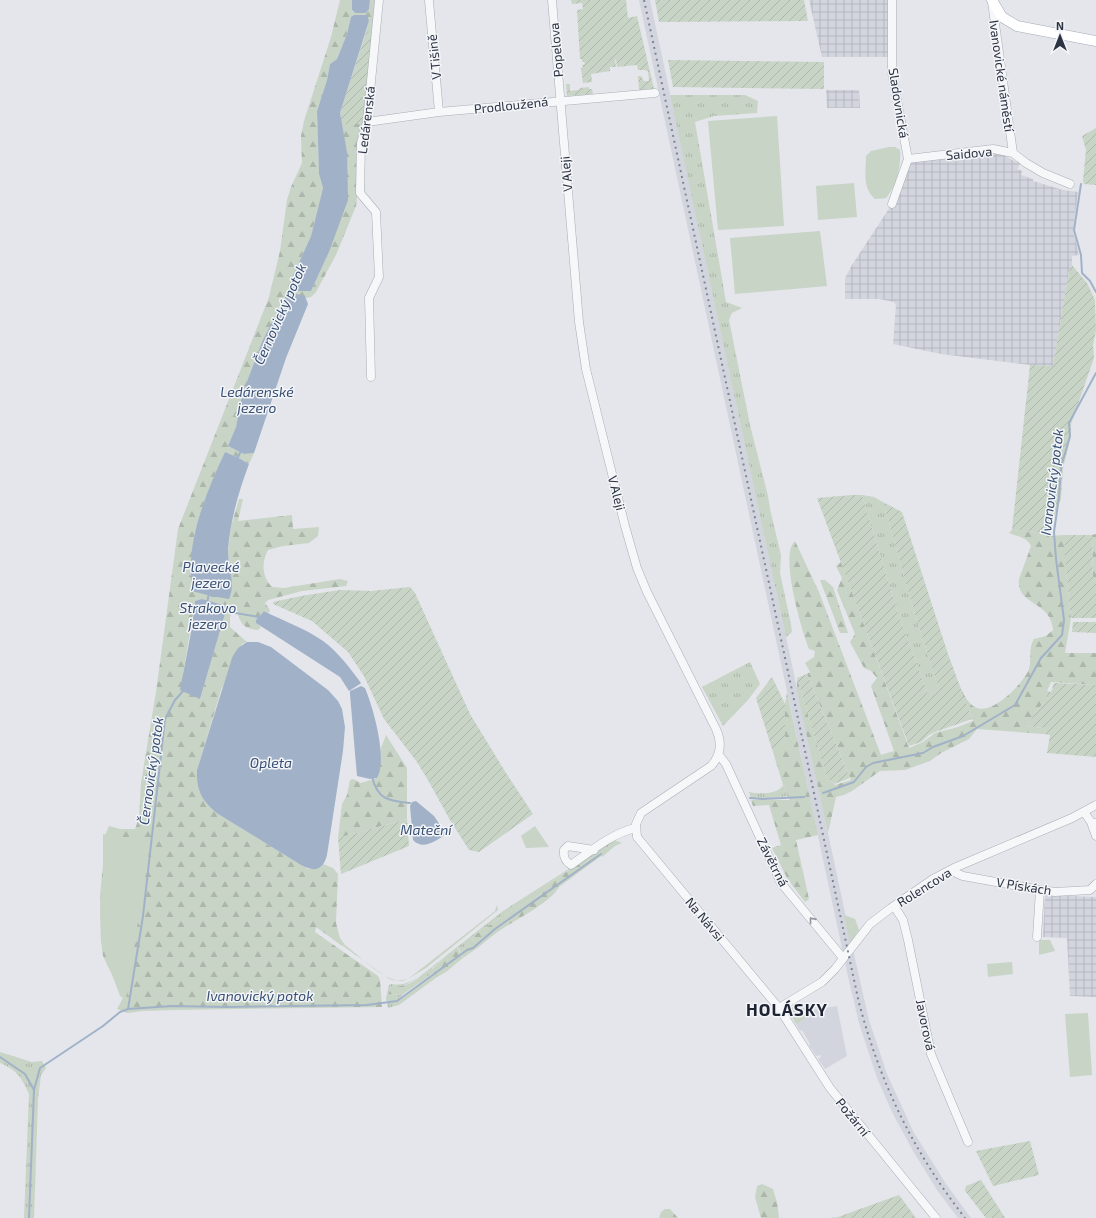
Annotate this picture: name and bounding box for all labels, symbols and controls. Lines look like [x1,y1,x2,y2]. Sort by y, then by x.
north arrow [1040,16,1080,56]
street label: Ivanovické náměstí [986,19,1018,134]
text: N [1056,19,1064,32]
street label: Popelova [546,22,566,78]
street label: V Tišině [424,34,444,80]
street label: Sladovnická [886,67,912,139]
street label: Ledárenská [354,85,378,155]
street label: Prodloužená [473,93,549,117]
street label: Saidova [945,143,993,163]
street label: V Aleji [556,156,576,192]
water label: Černovický potok [250,261,309,367]
water label: Ledárenské jezero [220,383,294,416]
water label: Ivanovický potok [1037,428,1066,536]
street label: V Aleji [605,474,629,512]
water label: Plavecké jezero [183,558,240,591]
water label: Strakovo jezero [180,599,237,632]
water label: Černovický potok [135,716,166,826]
water label: Opleta [250,754,292,771]
water label: Mateční [400,821,453,838]
street label: Závětrná [754,835,792,889]
street label: Rolencova [894,864,954,910]
street label: V Pískách [995,874,1053,898]
street label: Na Návsi [682,894,728,944]
one-way arrow [809,918,816,925]
water label: Ivanovický potok [207,987,313,1004]
street label: Javorová [913,998,939,1052]
district label: HOLÁSKY [746,999,828,1019]
street label: Požární [833,1095,874,1140]

